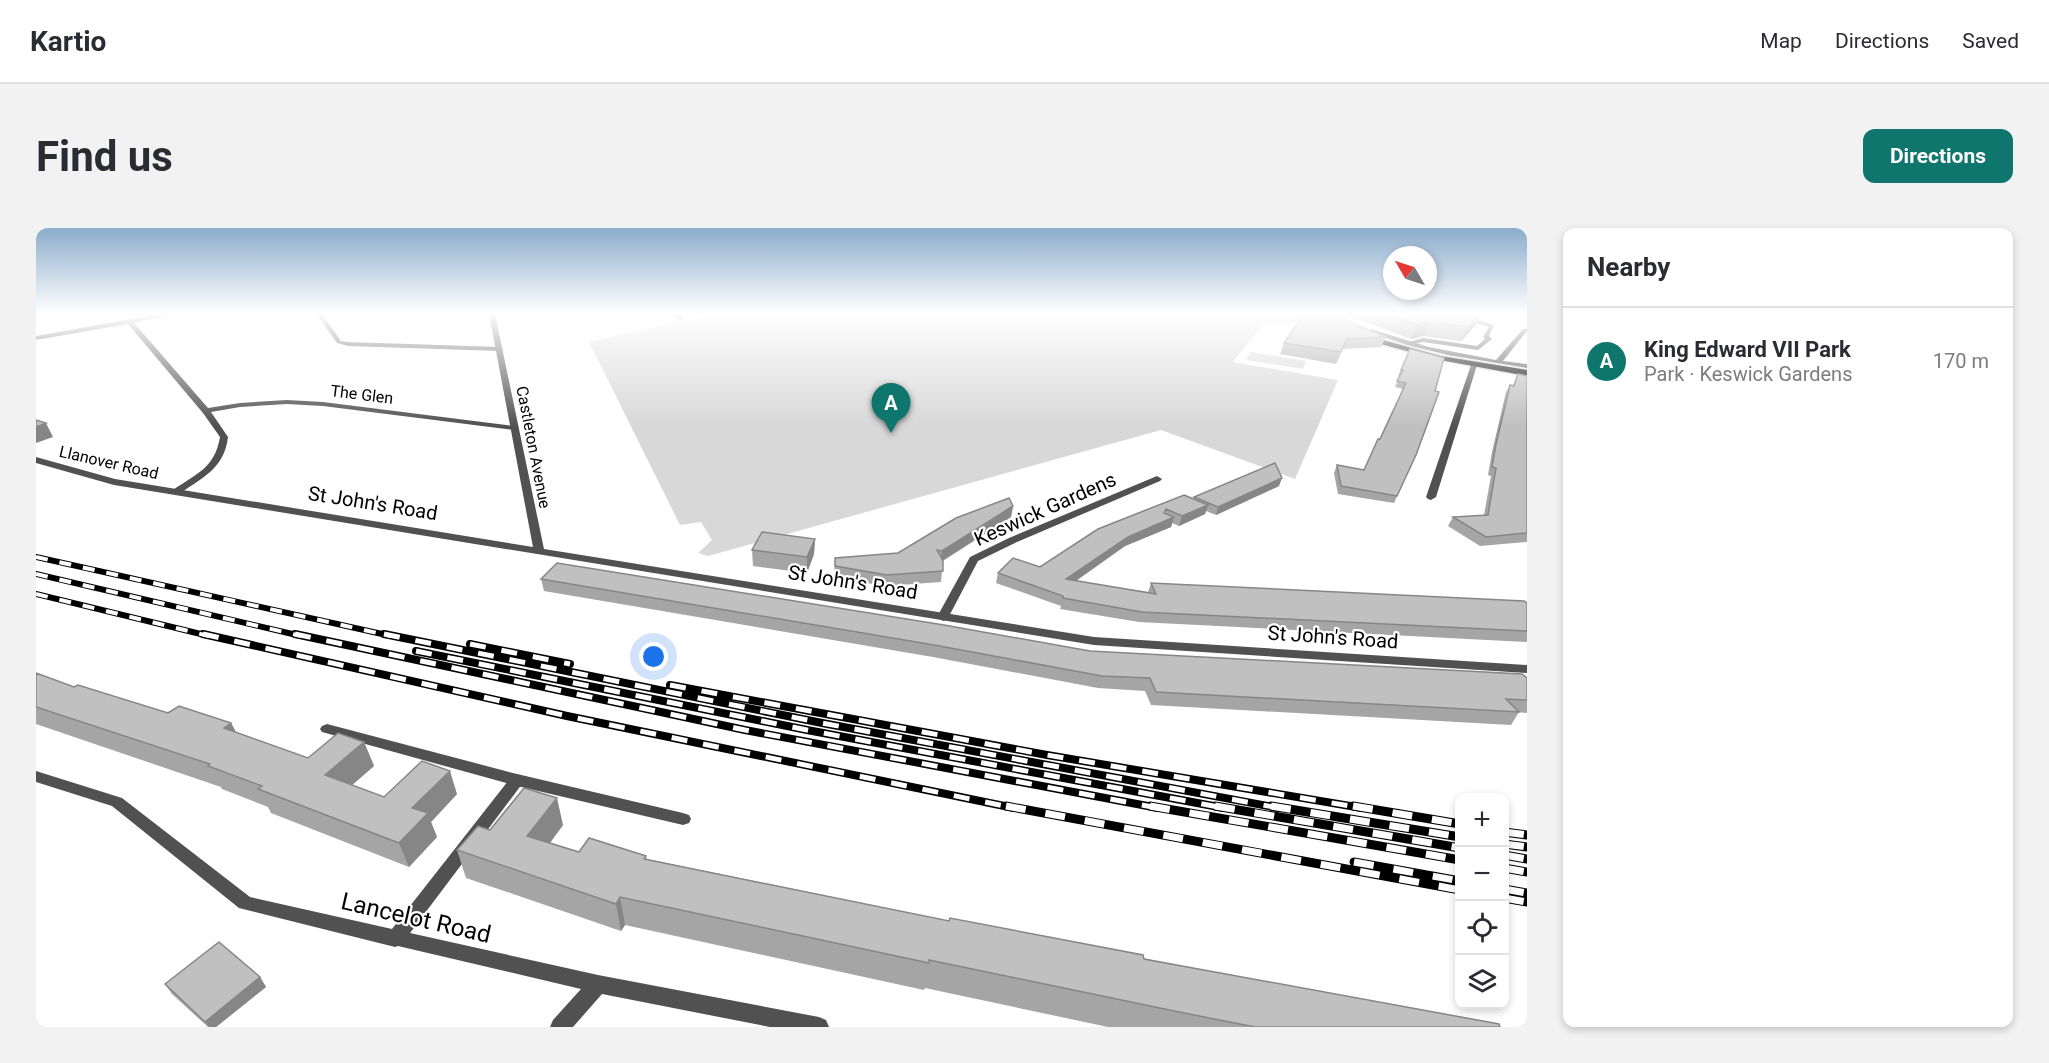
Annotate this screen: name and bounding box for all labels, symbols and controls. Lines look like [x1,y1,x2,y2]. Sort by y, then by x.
text: Kartio [30,25,106,58]
text: Map [1760,29,1802,53]
text: Directions [1835,29,1929,53]
text: Saved [1962,29,2019,53]
button: Directions [1863,129,2013,183]
text: Find us [36,132,173,181]
north arrow [1383,246,1437,300]
text: Nearby [1587,252,1670,282]
text: King Edward VII Park [1644,337,1851,362]
text: A [1600,349,1613,373]
text: 170 m [1933,349,1989,373]
text: Park · Keswick Gardens [1644,362,1852,386]
street label: The Glen [330,381,394,408]
street label: Castleton Avenue [512,384,555,510]
pin: A [872,384,910,433]
street label: Llanover Road [57,442,160,483]
street label: Keswick Gardens [970,467,1120,551]
street label: St John's Road [307,481,439,525]
street label: St John's Road [787,560,919,604]
street label: St John's Road [1267,620,1399,654]
your location [639,642,668,671]
map controls [1455,793,1509,1009]
button: + [1455,793,1509,847]
button: − [1455,847,1509,901]
street label: Lancelot Road [338,887,494,949]
button: locate [1455,901,1509,955]
button: layers [1455,955,1509,1009]

